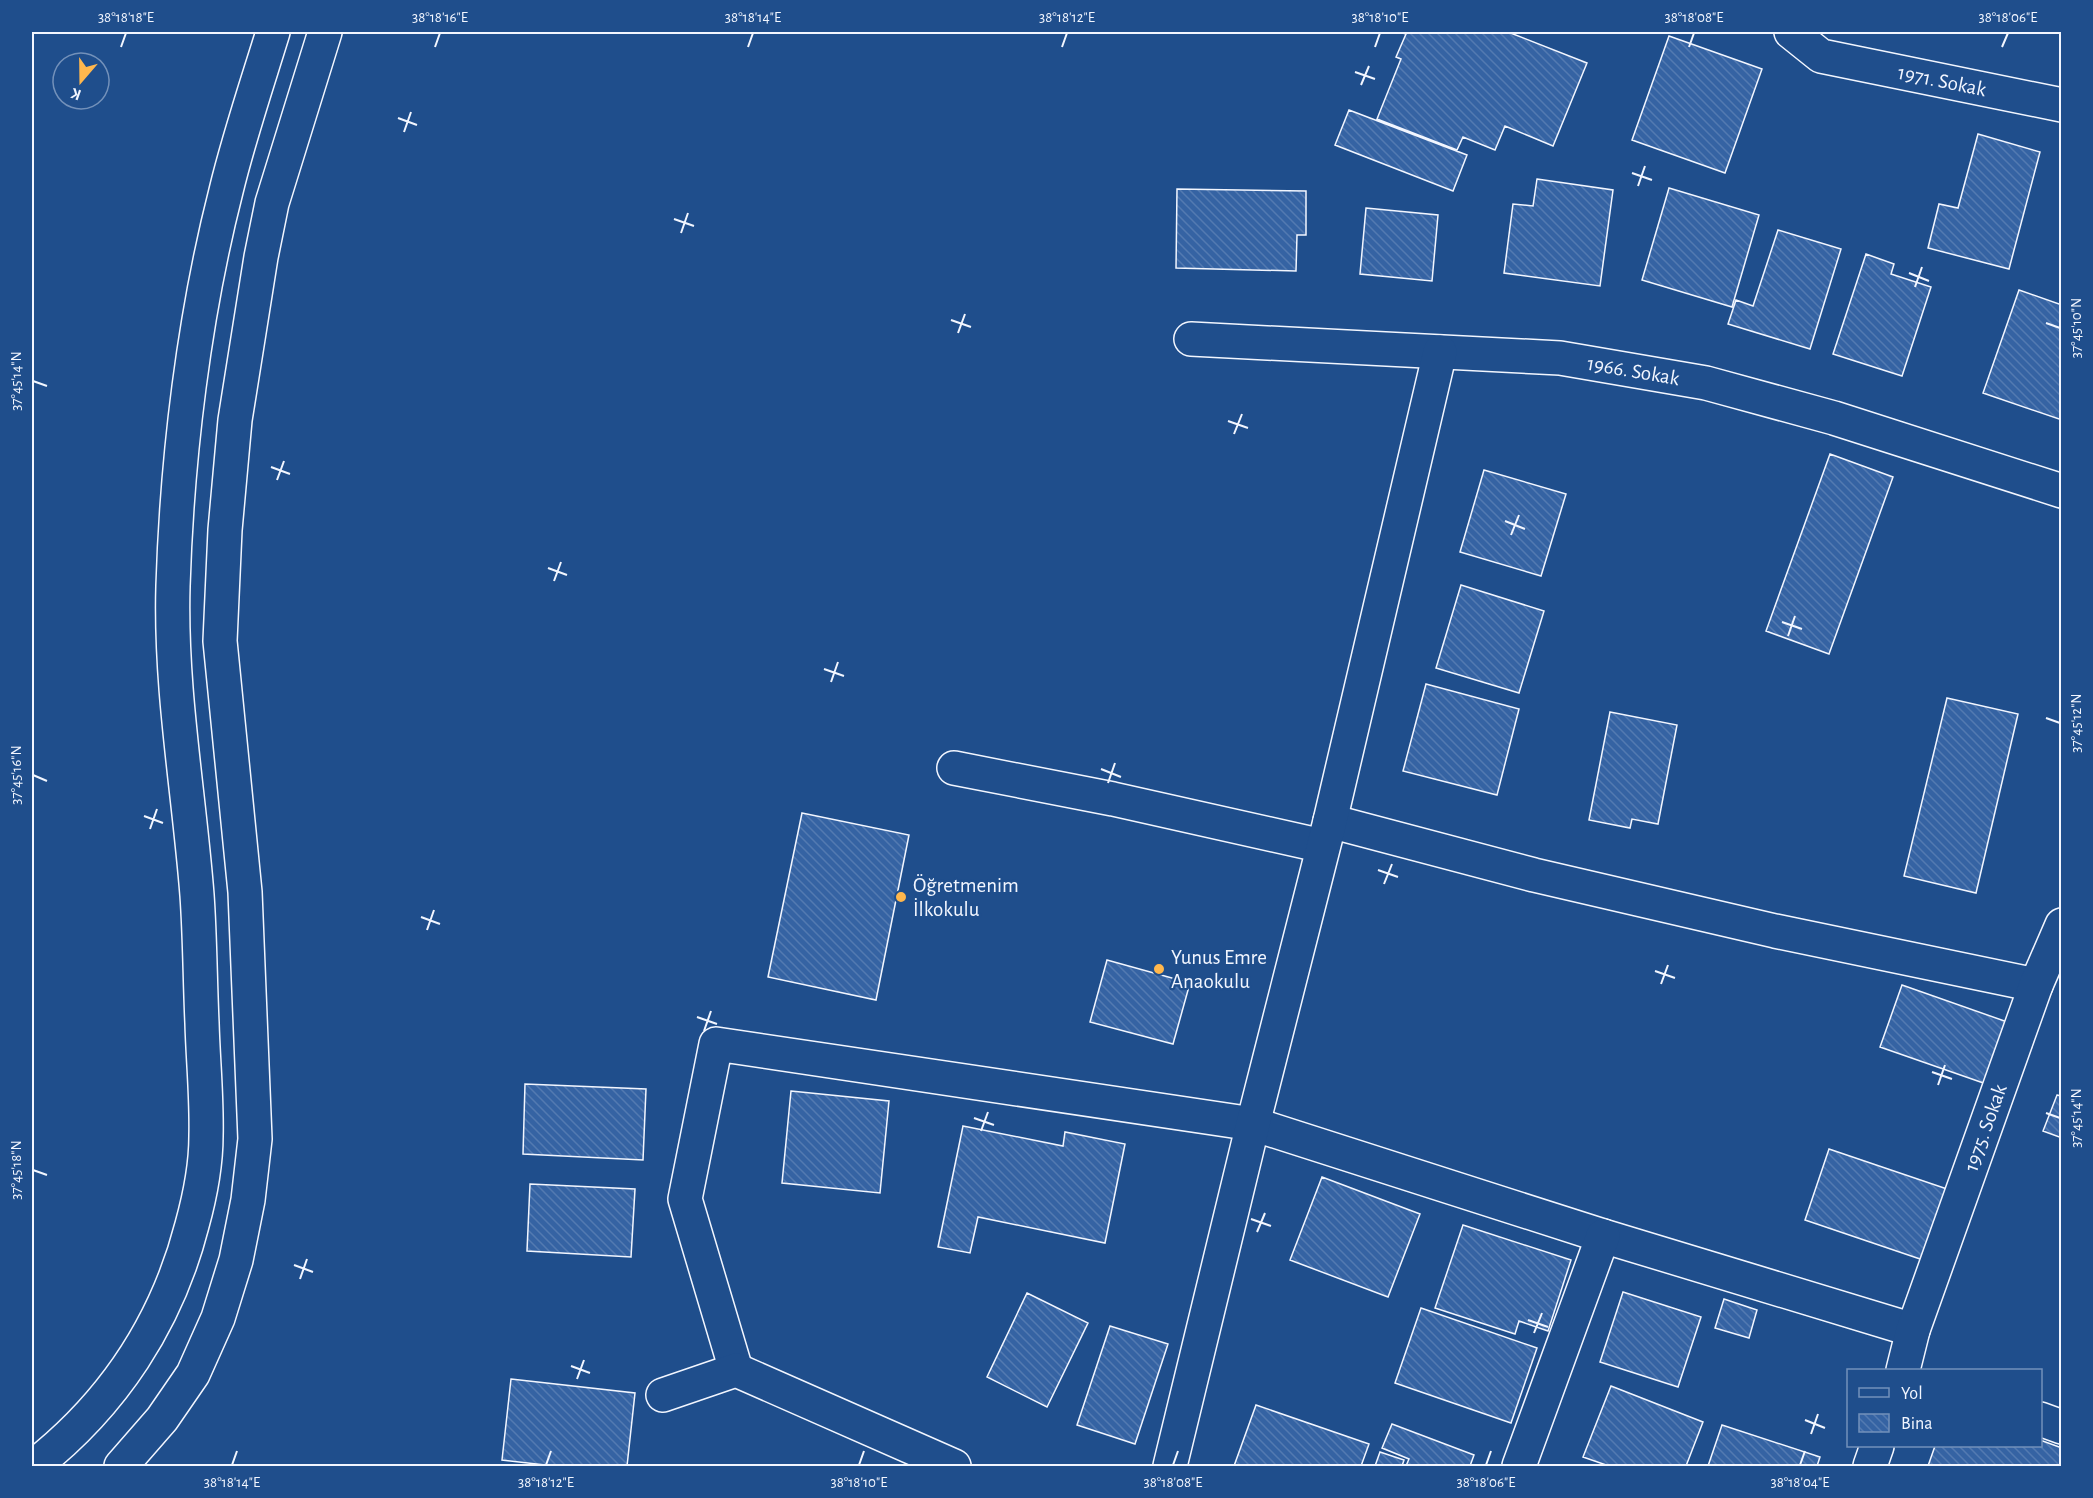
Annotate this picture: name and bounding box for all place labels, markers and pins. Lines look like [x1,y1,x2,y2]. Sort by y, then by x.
place label: Öğretmenim İlkokulu [913,874,1019,920]
marker: Öğretmenim İlkokulu [894,890,908,904]
place label: Yunus Emre Anaokulu [1171,947,1267,992]
marker: Yunus Emre Anaokulu [1152,962,1166,976]

